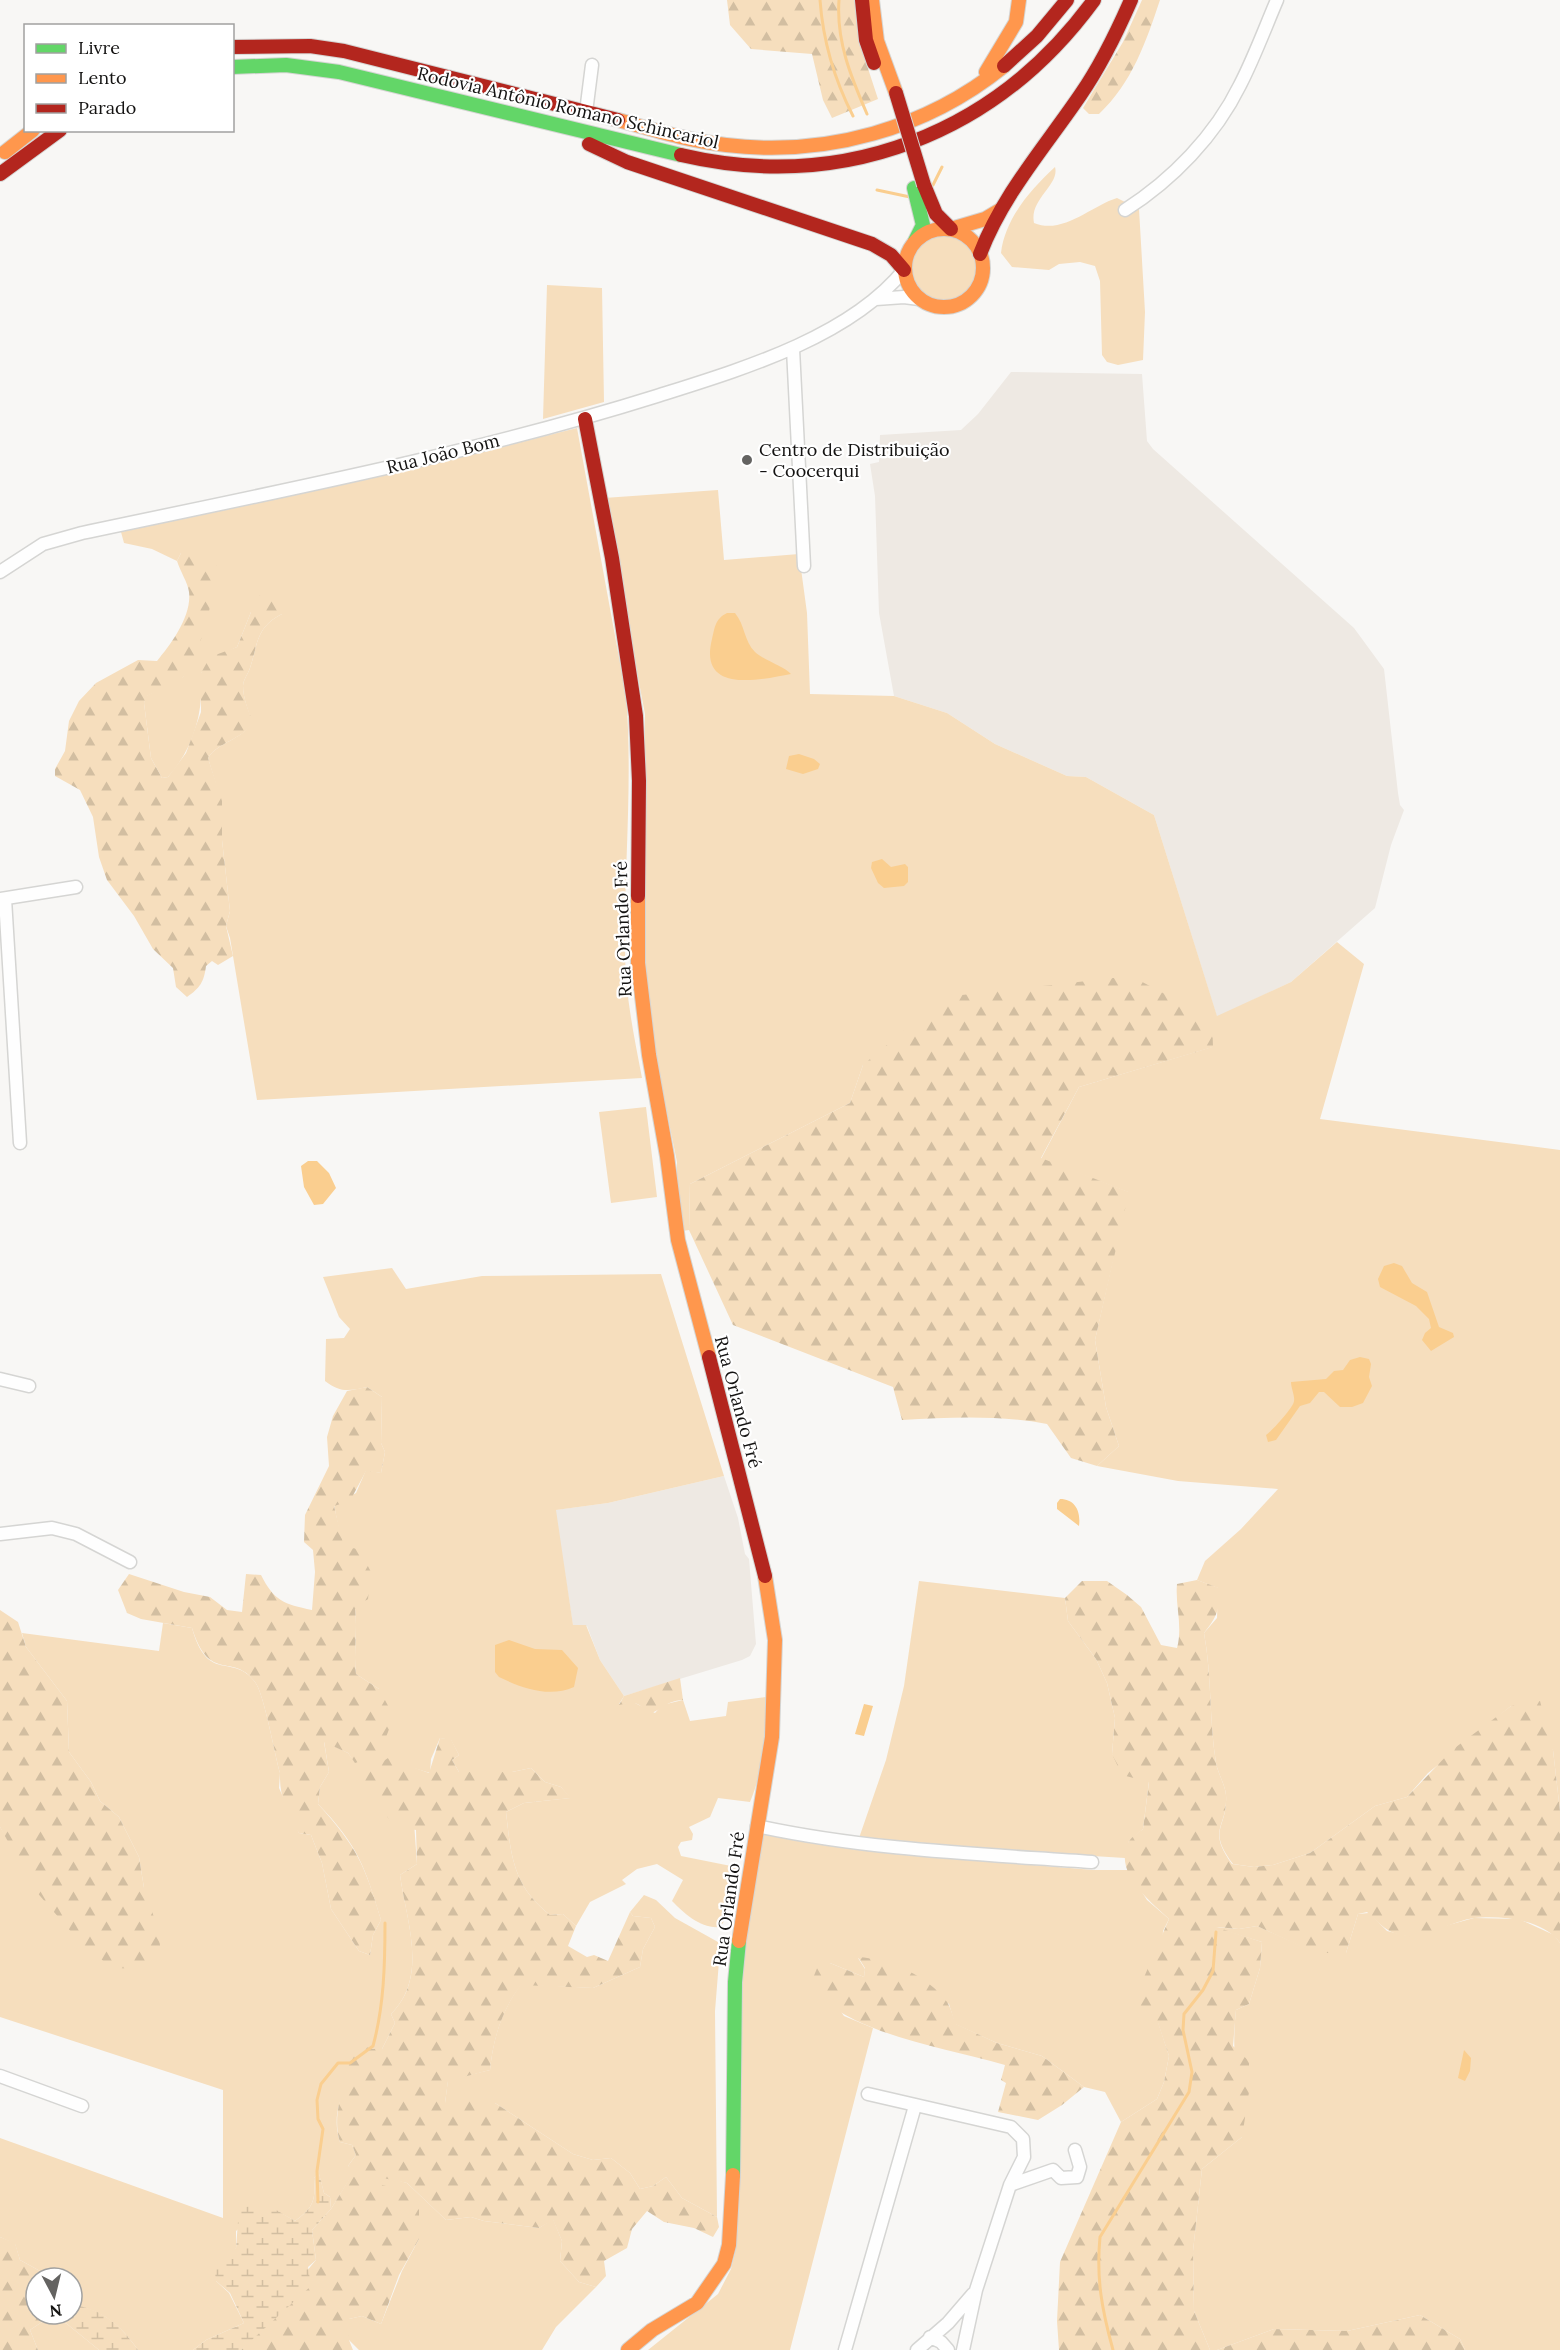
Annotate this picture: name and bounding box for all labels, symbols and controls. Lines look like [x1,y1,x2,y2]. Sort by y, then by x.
legend [24,24,234,132]
text: Livre [78,36,120,59]
street label: Rodovia Antônio Romano Schincariol [415,62,721,153]
text: Lento [78,66,126,89]
text: Parado [78,96,136,119]
street label: Rua João Bom [384,428,502,479]
place label: Centro de Distribuição - Coocerqui [759,438,950,482]
marker: Centro de Distribuição - Coocerqui [740,453,754,467]
street label: Rua Orlando Fré [609,860,636,998]
street label: Rua Orlando Fré [710,1333,767,1471]
street label: Rua Orlando Fré [708,1830,749,1968]
north arrow [24,2266,84,2326]
text: N [48,2300,63,2322]

